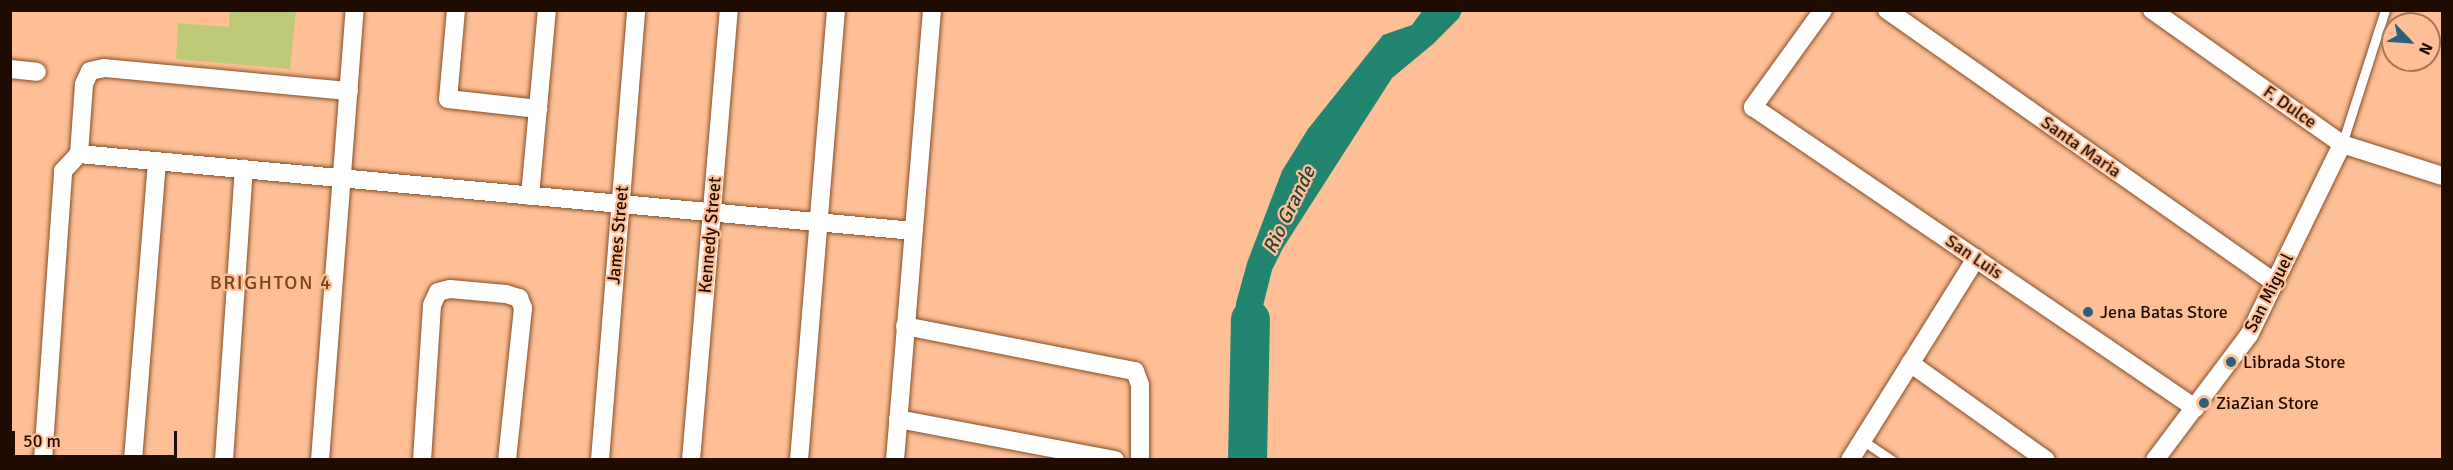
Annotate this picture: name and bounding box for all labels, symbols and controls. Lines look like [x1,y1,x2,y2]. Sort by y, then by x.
north arrow [2381,12,2441,72]
text: N [2414,39,2437,58]
street label: F. Dulce [2259,81,2321,133]
street label: Santa Maria [2037,112,2125,182]
water label: Rio Grande [1258,163,1320,257]
street label: Kennedy Street [694,176,726,294]
street label: James Street [603,185,633,285]
street label: San Luis [1941,230,2007,284]
street label: San Miguel [2240,250,2298,336]
district label: BRIGHTON 4 [210,270,332,294]
place label: Jena Batas Store [2100,301,2228,323]
marker: Jena Batas Store [2081,305,2095,319]
place label: Librada Store [2243,351,2345,373]
marker: Librada Store [2224,355,2238,369]
place label: ZiaZian Store [2216,392,2319,414]
marker: ZiaZian Store [2197,396,2211,410]
scale bar [15,419,180,457]
text: 50 m [23,430,61,452]

